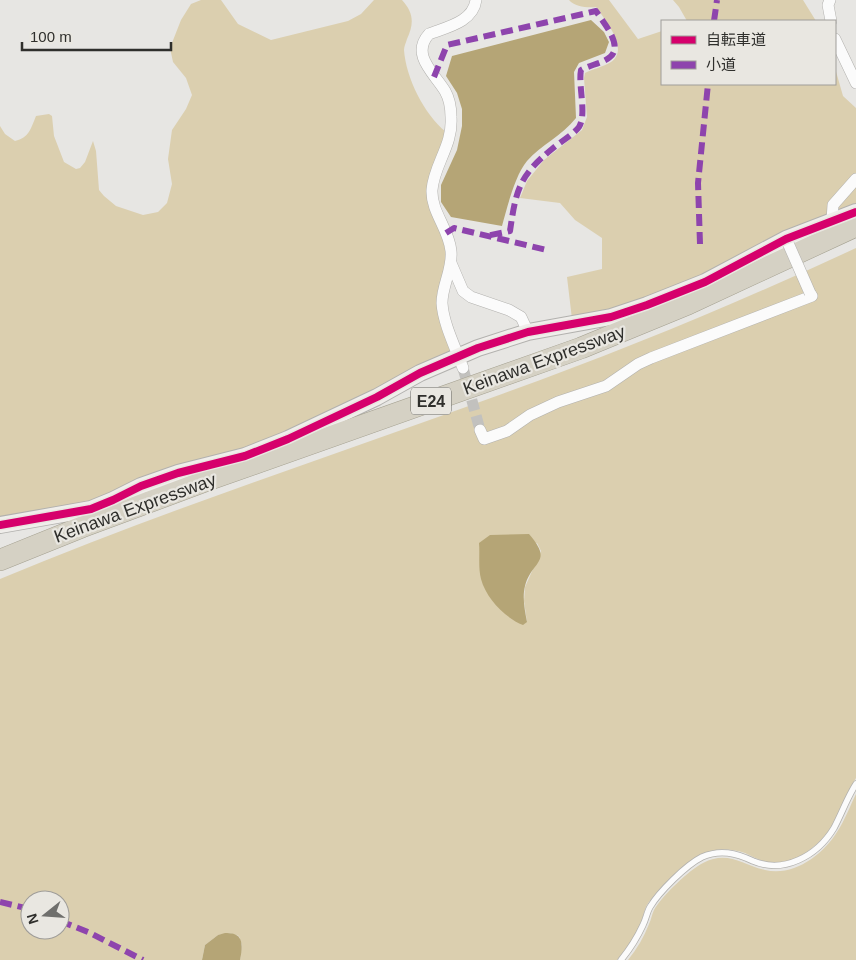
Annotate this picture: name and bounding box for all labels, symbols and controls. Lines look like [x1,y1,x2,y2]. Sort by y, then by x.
scale bar [22,20,171,52]
legend [661,20,836,85]
text: 100 m [30,28,72,45]
text: 自転車道 [706,31,766,48]
text: 小道 [706,56,736,73]
street label: Keinawa Expressway [460,321,628,399]
road number: E24 [411,388,451,414]
street label: Keinawa Expressway [51,469,219,547]
north arrow [20,890,70,940]
text: N [23,912,42,926]

